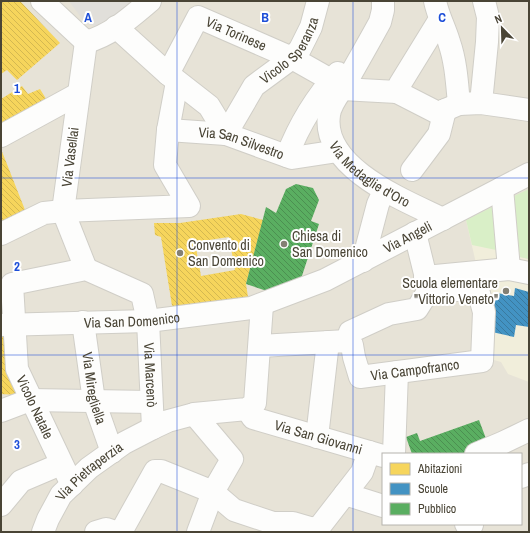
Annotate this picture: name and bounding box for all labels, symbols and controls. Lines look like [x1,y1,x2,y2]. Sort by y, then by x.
north arrow [482,8,522,48]
text: A [84,9,92,26]
text: B [261,9,269,26]
text: C [438,9,446,26]
text: N [492,11,504,27]
street label: Via Torinese [203,13,269,55]
street label: Vicolo Speranza [256,15,322,88]
text: 1 [14,80,20,97]
street label: Via San Silvestro [198,123,287,163]
street label: Via Vasellai [57,126,83,188]
street label: Via Medaglie d'Oro [325,138,413,211]
street label: Via Angeli [380,217,435,257]
place label: Chiesa di San Domenico [292,227,368,261]
place label: Convento di San Domenico [188,236,264,270]
marker: Chiesa di San Domenico [279,239,289,249]
marker: Convento di San Domenico [175,248,185,258]
text: 2 [14,258,20,275]
place label: Scuola elementare "Vittorio Veneto" [402,274,498,308]
marker: Scuola elementare "Vittorio Veneto" [501,286,511,296]
street label: Via San Domenico [84,308,181,332]
street label: Via Marcenò [140,342,161,408]
street label: Via Miregliella [78,351,111,427]
street label: Via Campofranco [370,355,460,385]
street label: Vicolo Natale [12,372,58,442]
street label: Via San Giovanni [272,416,364,458]
text: 3 [14,436,20,453]
street label: Via Pietraperzia [51,437,127,503]
legend [382,453,522,525]
text: Abitazioni [417,461,462,477]
text: Scuole [418,481,448,497]
text: Pubblico [418,501,456,517]

